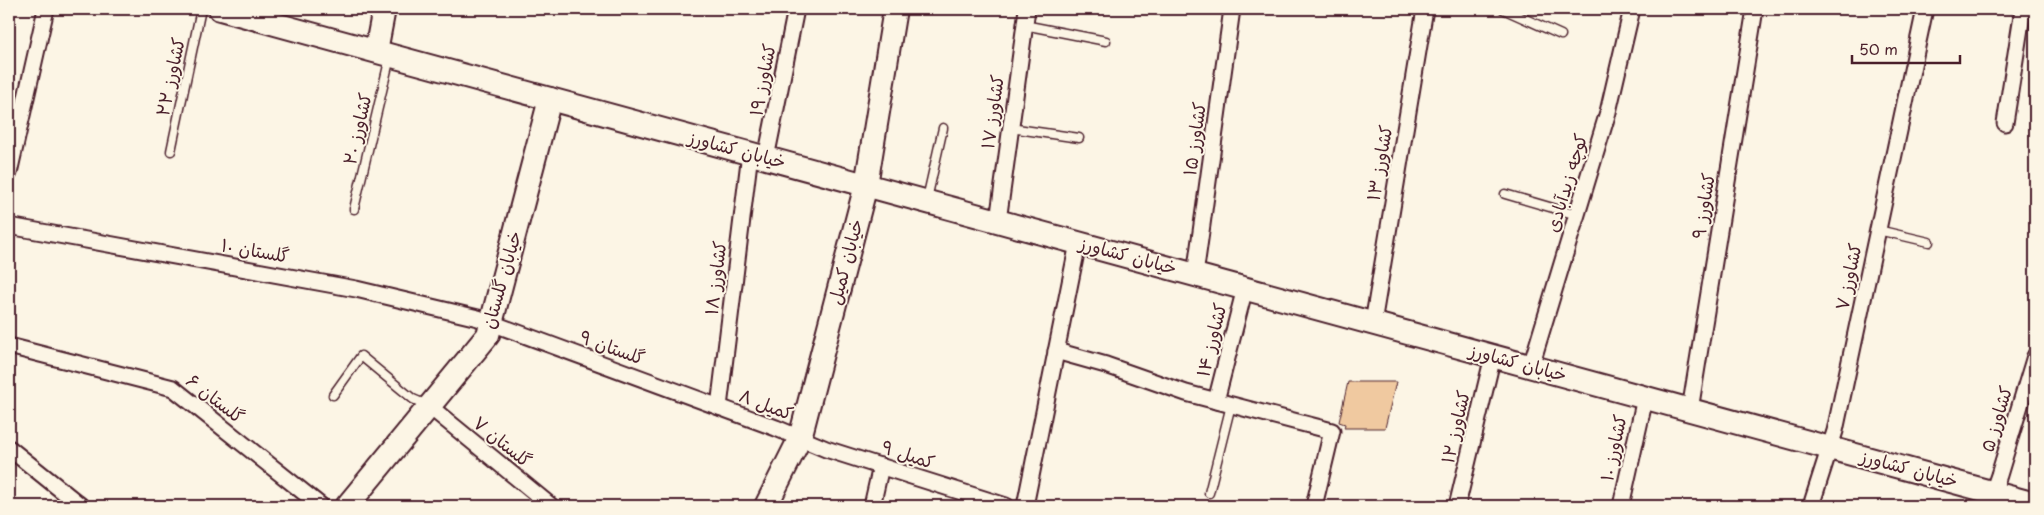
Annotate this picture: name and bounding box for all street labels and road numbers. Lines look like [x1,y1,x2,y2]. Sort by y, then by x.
street label: کشاورز ۲۲ [148,35,191,118]
street label: کشاورز ۱۹ [741,41,782,118]
street label: کشاورز ۱۷ [973,73,1010,151]
street label: کشاورز ۲۰ [335,90,378,167]
street label: کشاورز ۱۵ [1175,100,1212,177]
street label: خیابان کشاورز [684,122,789,175]
street label: کشاورز ۱۳ [1359,122,1399,203]
street label: کوچه زیدآبادی [1538,130,1593,235]
street label: کشاورز ۹ [1684,170,1721,241]
street label: خیابان کمیل [820,216,869,307]
street label: خیابان گلستان [474,227,527,332]
street label: خیابان کشاورز [1075,228,1180,281]
street label: گلستان ۱۰ [219,230,292,269]
street label: کشاورز ۱۸ [697,239,732,316]
street label: کشاورز ۷ [1827,240,1868,313]
street label: کشاورز ۱۴ [1188,300,1233,379]
street label: گلستان ۹ [576,322,649,371]
street label: خیابان کشاورز [1465,335,1570,388]
street label: گلستان ۶ [181,367,251,429]
street label: کمیل ۸ [736,381,798,426]
street label: کشاورز ۵ [1973,382,2018,455]
street label: کشاورز ۱۲ [1433,387,1476,466]
street label: گلستان ۷ [468,409,538,473]
street label: کشاورز ۱۰ [1592,411,1633,484]
street label: کمیل ۹ [878,432,939,475]
street label: خیابان کشاورز [1856,441,1961,494]

